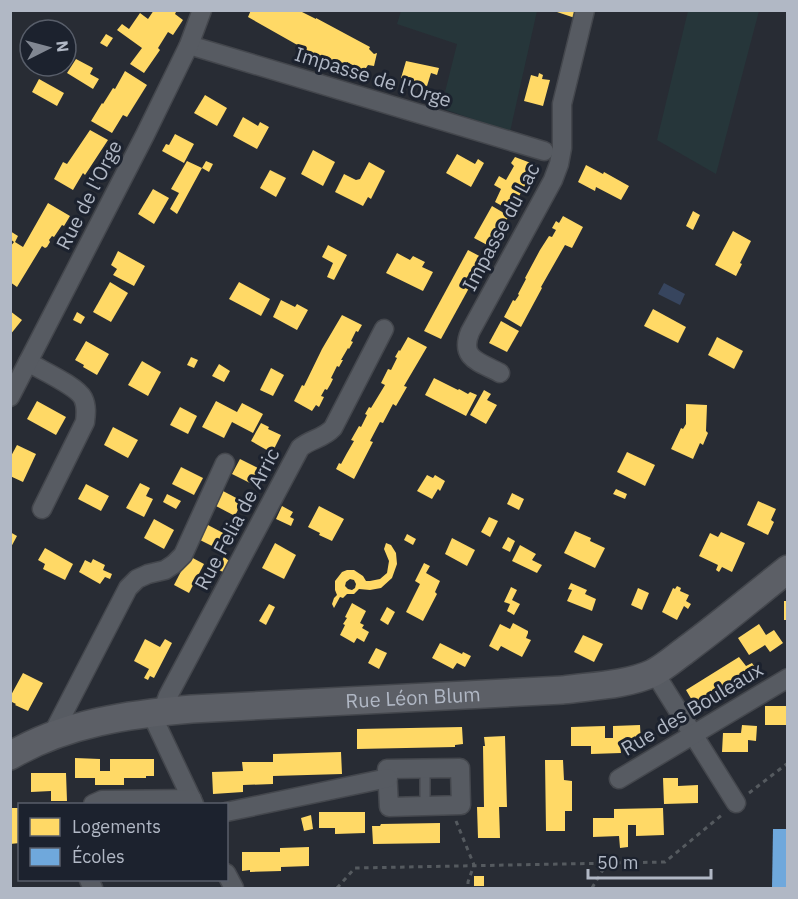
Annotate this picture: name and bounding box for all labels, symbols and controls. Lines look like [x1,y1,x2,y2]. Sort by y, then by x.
north arrow [18,18,78,78]
text: N [52,40,73,53]
street label: Impasse de l'Orge [291,40,455,113]
street label: Rue de l'Orge [49,135,128,254]
street label: Impasse du Lac [455,158,546,295]
street label: Rue Felia de Arric [188,443,285,595]
street label: Rue des Bouleaux [616,656,768,762]
street label: Rue Léon Blum [345,680,481,714]
legend [18,803,228,881]
text: Logements [72,815,161,838]
scale bar [588,842,711,880]
text: Écoles [72,845,125,868]
text: 50 m [597,851,639,874]

